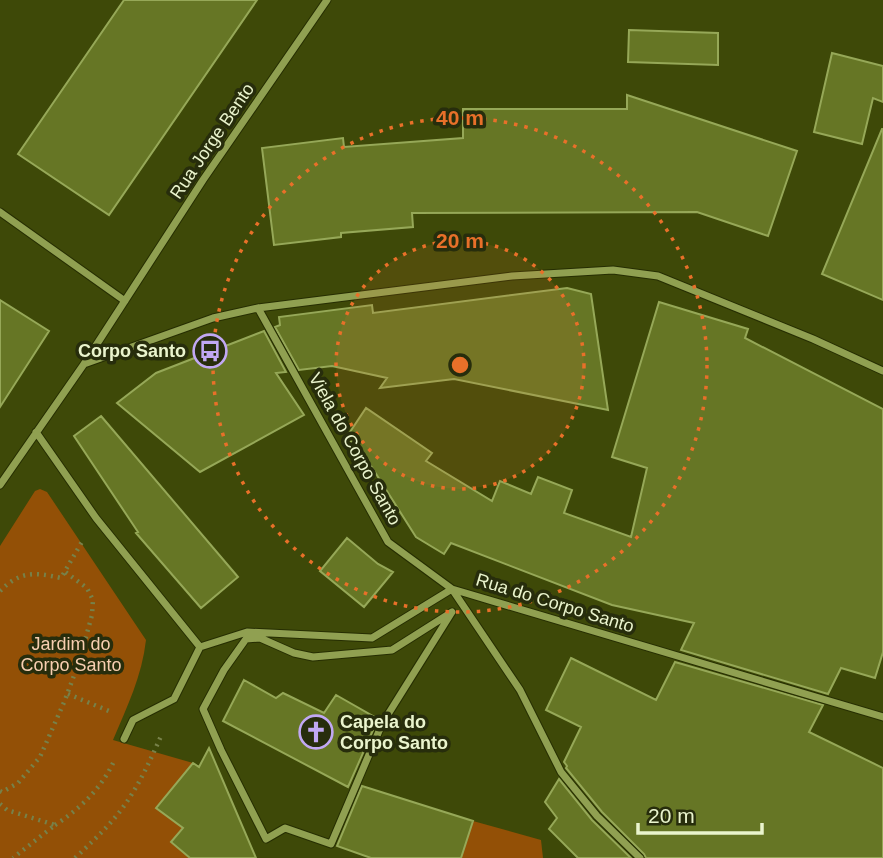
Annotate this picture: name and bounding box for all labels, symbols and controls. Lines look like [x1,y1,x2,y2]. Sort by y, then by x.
street label: Rua Jorge Bento [166,79,258,203]
text: 40 m [436,106,484,129]
text: 20 m [436,229,484,252]
bus stop icon: Corpo Santo [191,332,229,370]
place label: Corpo Santo [78,341,186,361]
centre of rings [448,353,472,377]
street label: Viela do Corpo Santo [305,369,405,529]
street label: Rua do Corpo Santo [474,569,636,637]
park label: Jardim do Corpo Santo [20,634,122,675]
place label: Capela do Corpo Santo [340,712,448,753]
church icon: Capela do Corpo Santo [297,713,335,751]
scale bar [638,792,762,836]
text: 20 m [648,804,695,827]

